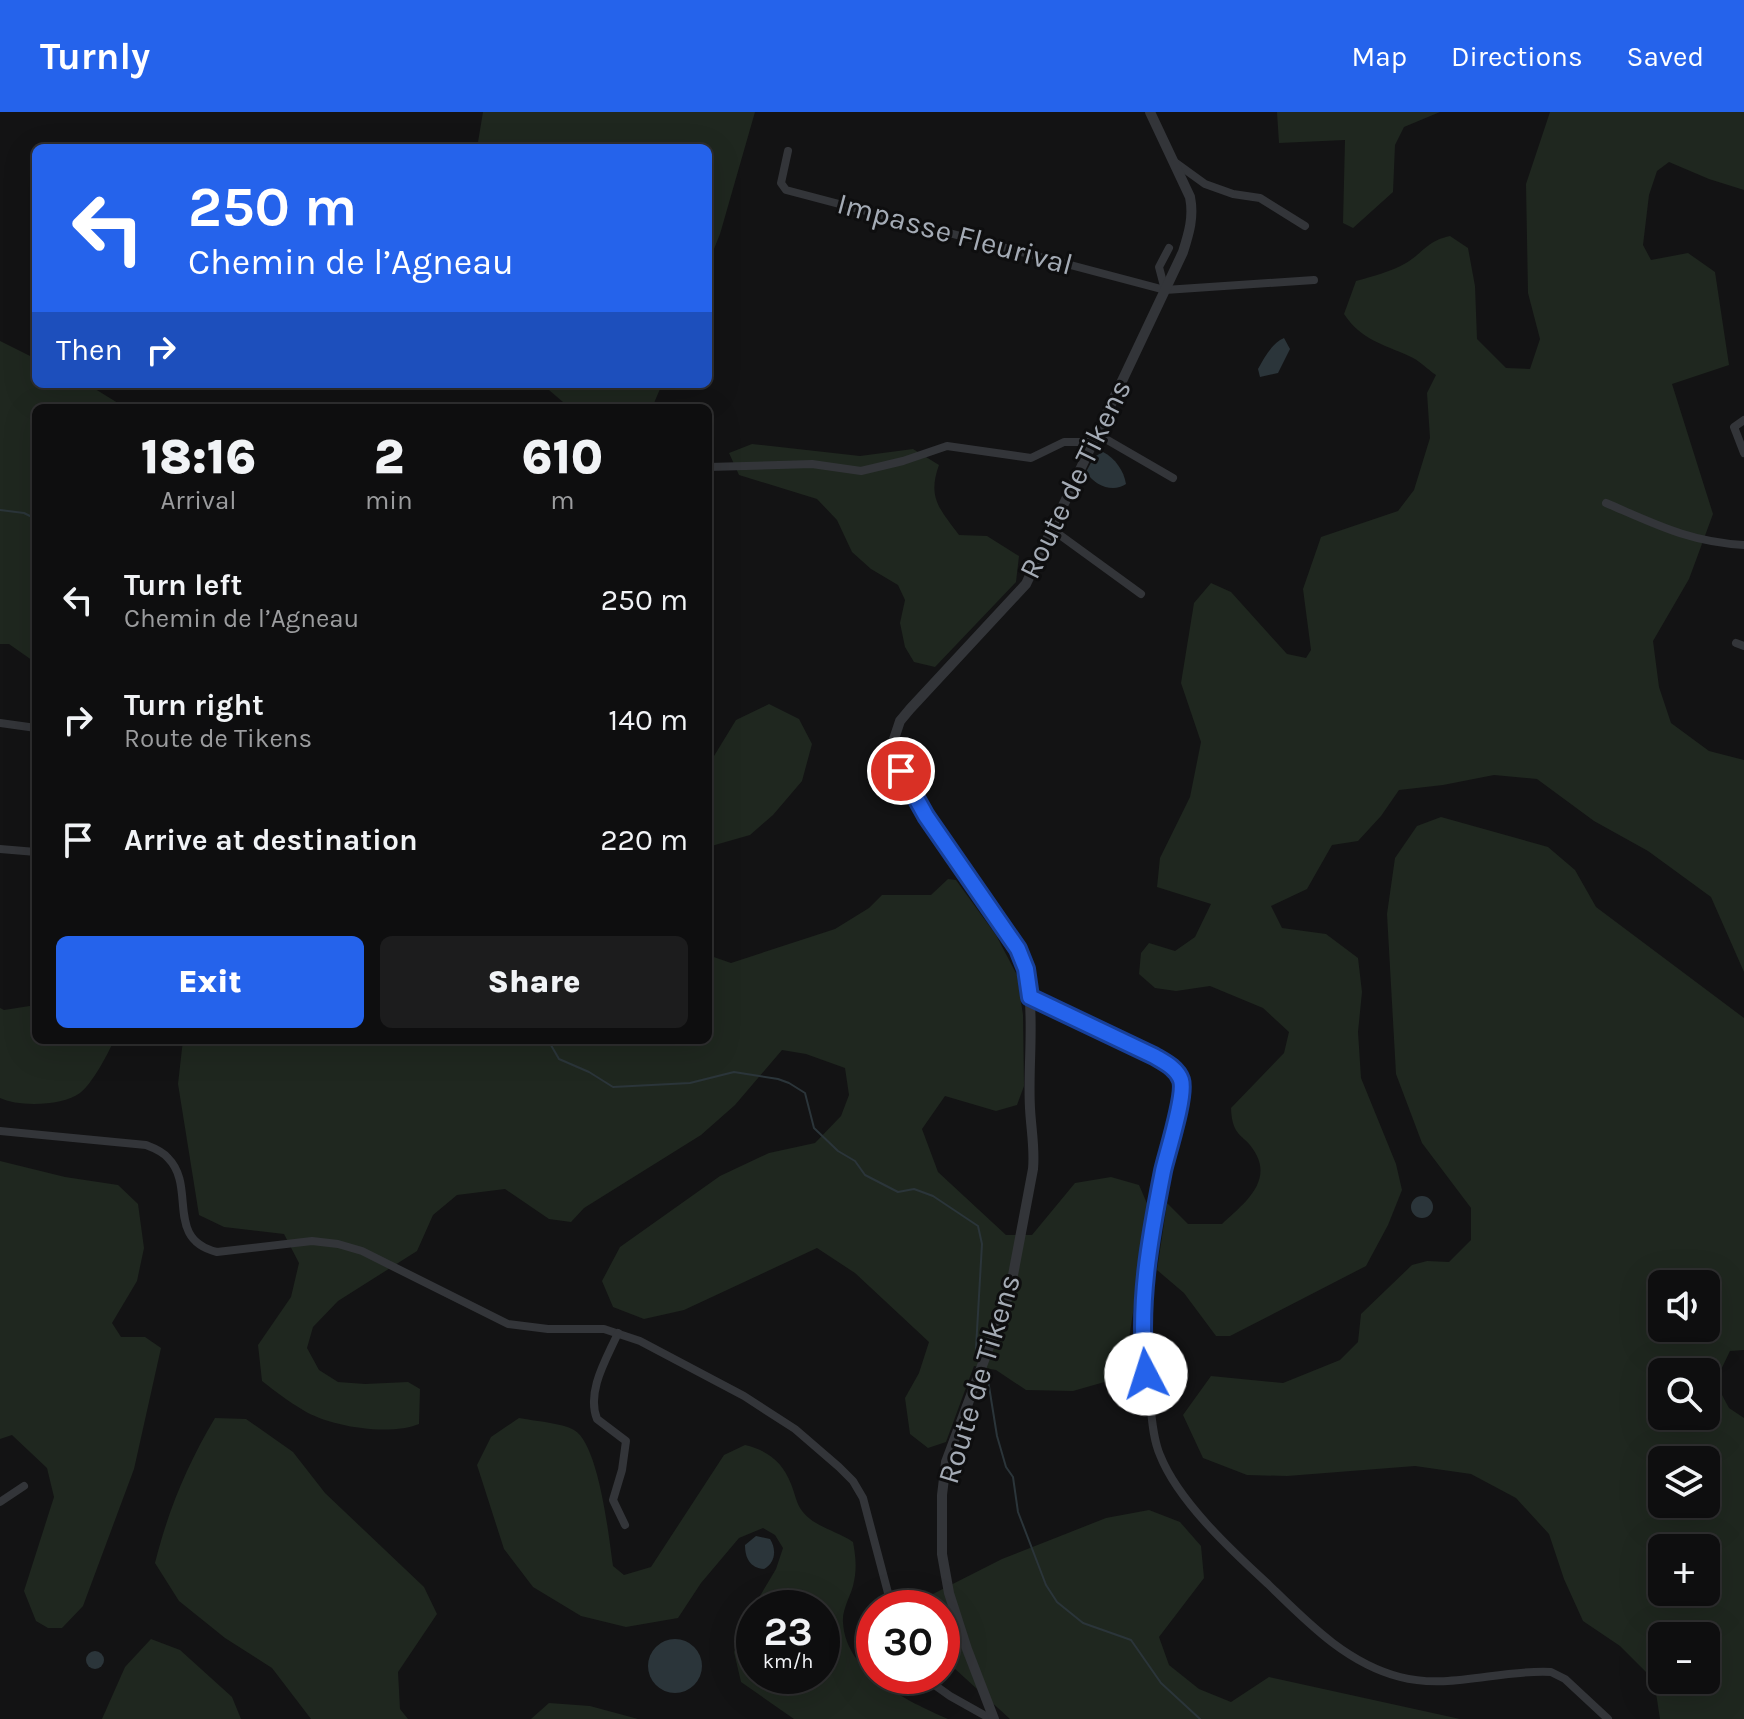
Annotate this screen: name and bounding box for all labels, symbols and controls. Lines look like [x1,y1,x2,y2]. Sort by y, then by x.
text: Turnly [40,34,150,79]
text: Map [1352,40,1407,73]
text: Directions [1451,40,1583,73]
text: Saved [1627,40,1704,73]
text: 250 m [188,174,357,239]
icon: left [56,176,160,280]
street label: Impasse Fleurival [833,185,1077,283]
text: Chemin de l’Agneau [188,241,514,283]
icon: right [139,328,183,372]
text: Then [56,332,123,368]
street label: Route de Tikens [1011,374,1139,584]
text: 18:16 [141,429,256,485]
text: 2 [374,429,404,485]
text: 610 [522,429,603,485]
text: Arrival [160,485,237,516]
text: min [365,485,413,516]
text: m [550,485,575,516]
text: Turn left [124,567,242,603]
icon: left [56,578,100,622]
text: 250 m [601,582,688,618]
text: Chemin de l’Agneau [124,603,359,634]
text: Turn right [124,687,264,723]
icon: right [56,698,100,742]
text: 140 m [608,702,688,738]
text: Route de Tikens [124,723,312,754]
pin [867,737,935,805]
icon: arrive [879,749,923,793]
icon: arrive [56,818,100,862]
text: Arrive at destination [124,822,418,858]
text: 220 m [600,822,688,858]
button: Exit [56,936,364,1028]
button: Share [380,936,688,1028]
street label: Route de Tikens [930,1270,1028,1488]
map controls [1648,1270,1720,1694]
button: sound [1648,1270,1720,1342]
position arrow [1104,1332,1188,1416]
button: search [1648,1358,1720,1430]
button: layers [1648,1446,1720,1518]
button: + [1648,1534,1720,1606]
speed limit sign: 30 [856,1590,960,1694]
text: 23 [763,1608,813,1655]
button: − [1648,1622,1720,1694]
text: km/h [763,1650,813,1673]

